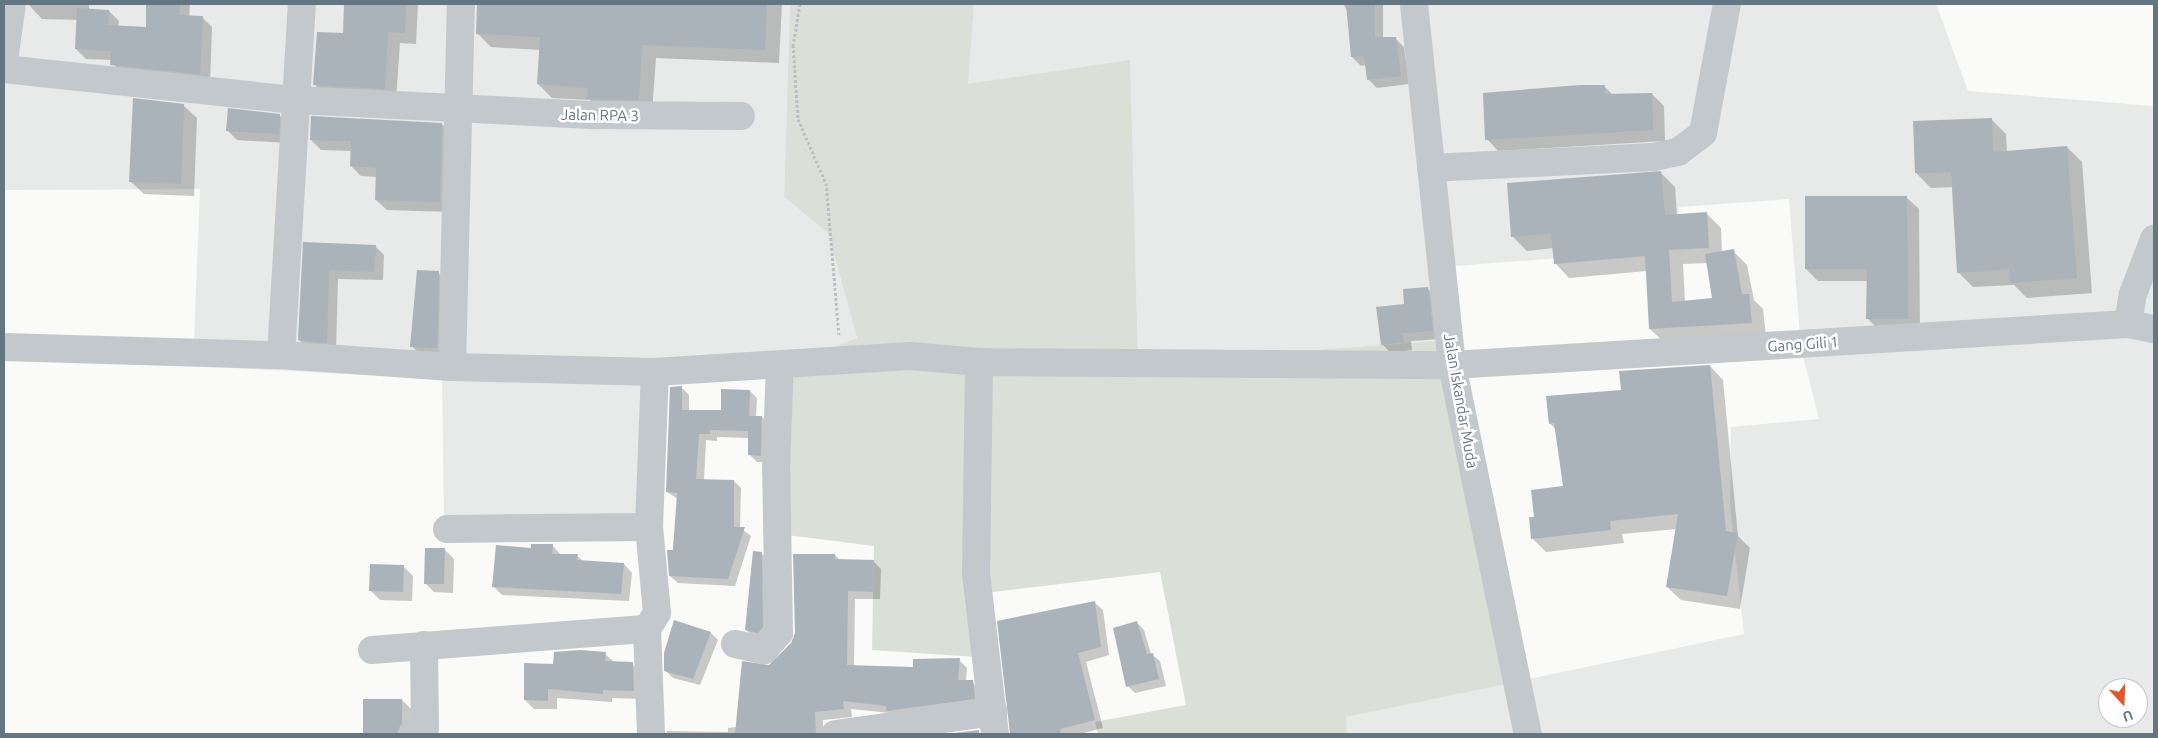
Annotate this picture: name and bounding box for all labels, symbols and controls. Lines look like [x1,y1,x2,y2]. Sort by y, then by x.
street label: Jalan RPA 3 [561,105,639,125]
street label: Jalan Iskandar Muda [1440,332,1482,470]
street label: Gang Gili 1 [1767,333,1839,355]
north arrow [2098,678,2148,728]
text: U [2120,707,2135,725]

